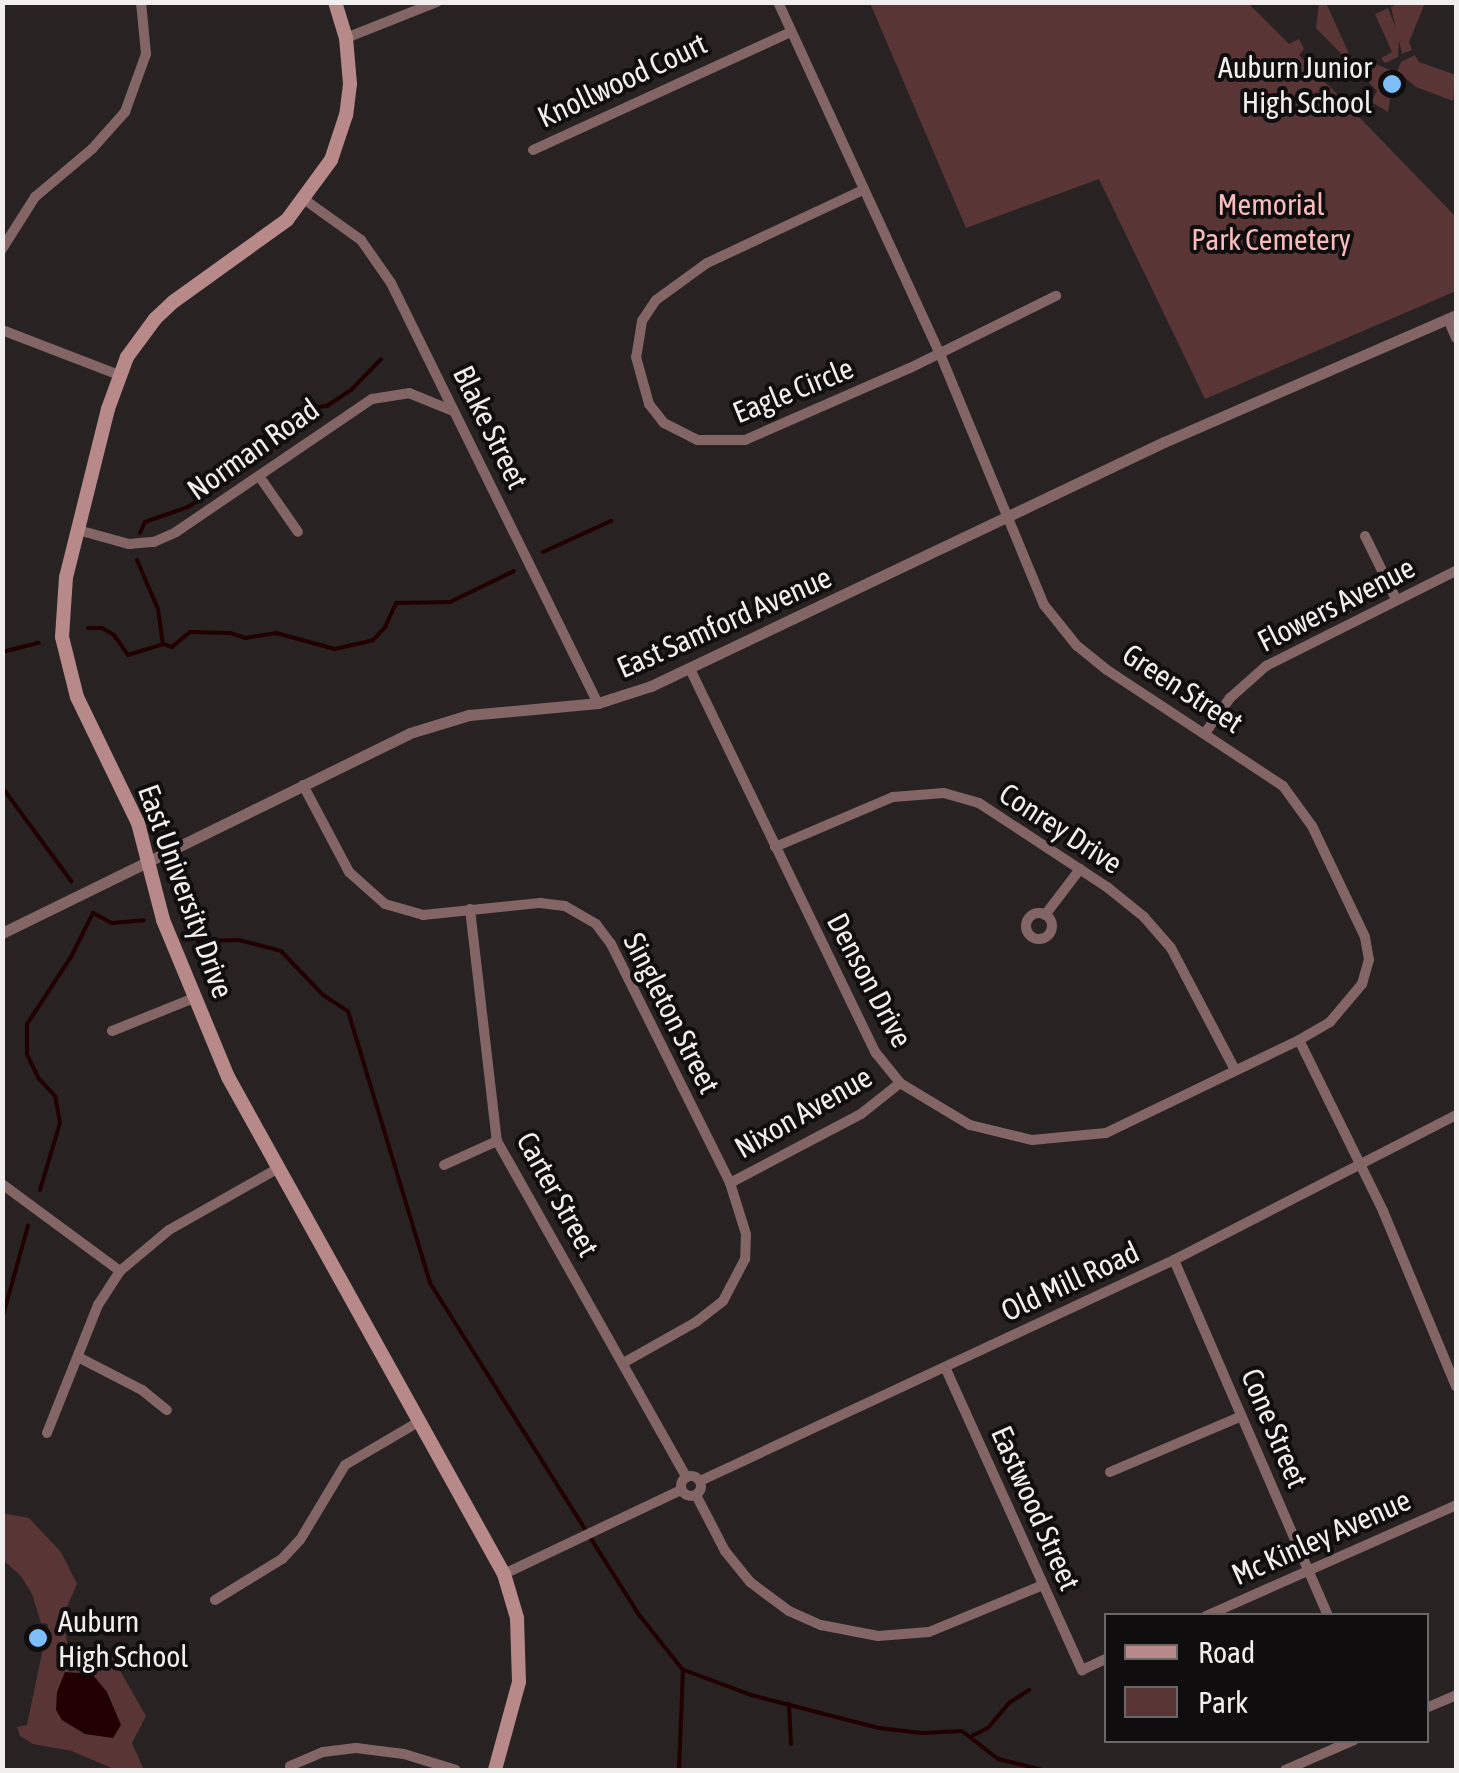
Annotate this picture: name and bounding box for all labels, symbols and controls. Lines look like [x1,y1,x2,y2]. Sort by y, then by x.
street label: Knollwood Court [532,25,712,135]
place label: Auburn Junior High School [1218,49,1372,120]
marker: Auburn Junior High School [1381,73,1403,95]
park label: Memorial Park Cemetery [1191,186,1351,256]
street label: Eagle Circle [728,350,858,430]
street label: Blake Street [446,360,536,494]
street label: Norman Road [180,391,326,507]
street label: Flowers Avenue [1251,549,1421,659]
street label: East Samford Avenue [611,559,837,685]
street label: Green Street [1116,636,1250,740]
street label: Conrey Drive [993,775,1129,881]
street label: East University Drive [131,779,241,1003]
street label: Denson Drive [820,907,920,1053]
street label: Singleton Street [616,927,728,1099]
street label: Nixon Avenue [728,1058,878,1166]
street label: Carter Street [509,1125,607,1263]
street label: Old Mill Road [995,1233,1145,1329]
street label: Cone Street [1234,1363,1316,1493]
street label: Eastwood Street [984,1420,1088,1596]
street label: Mc Kinley Avenue [1226,1482,1416,1592]
place label: Auburn High School [58,1603,188,1674]
legend [1104,1613,1429,1743]
marker: Auburn High School [27,1627,49,1649]
text: Road [1198,1635,1255,1669]
text: Park [1198,1685,1248,1719]

